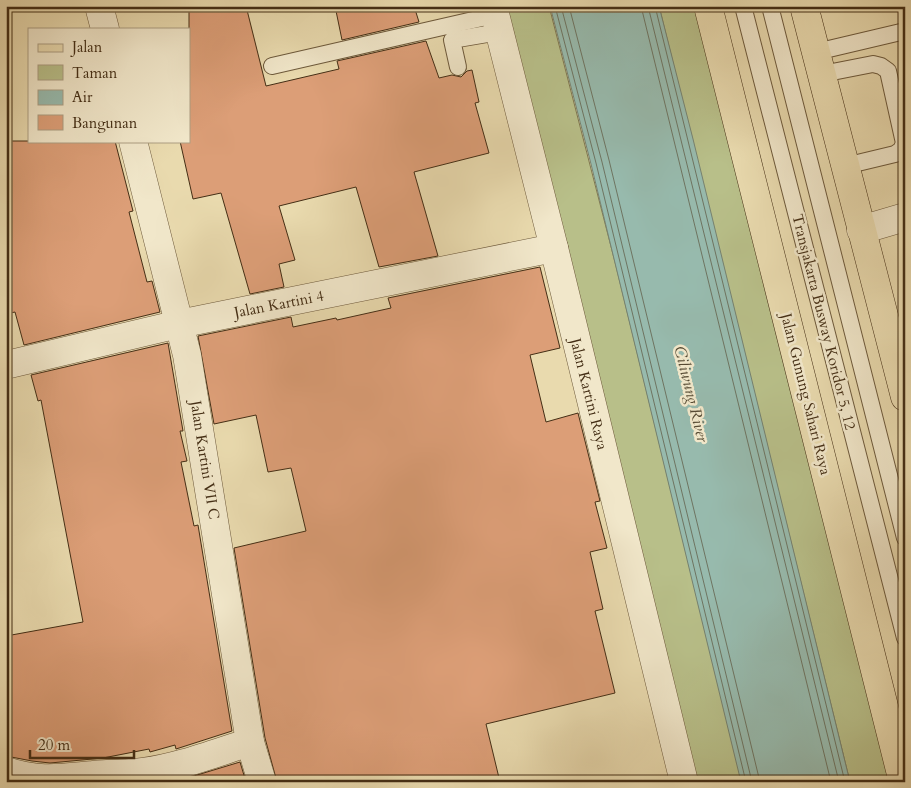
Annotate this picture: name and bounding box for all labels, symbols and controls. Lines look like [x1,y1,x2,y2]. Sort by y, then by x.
legend [28,28,190,142]
text: Jalan [70,37,103,57]
text: Taman [72,63,118,83]
text: Air [72,87,93,107]
text: Bangunan [72,113,138,133]
street label: Transjakarta Busway Koridor 5, 12 [787,212,861,432]
street label: Jalan Kartini 4 [230,285,326,323]
street label: Jalan Gunung Sahari Raya [776,309,836,477]
street label: Jalan Kartini Raya [565,334,613,452]
water label: Ciliwung River [668,344,714,445]
street label: Jalan Kartini VII C [185,397,224,521]
scale bar [30,728,134,760]
text: 20 m [38,735,70,755]

